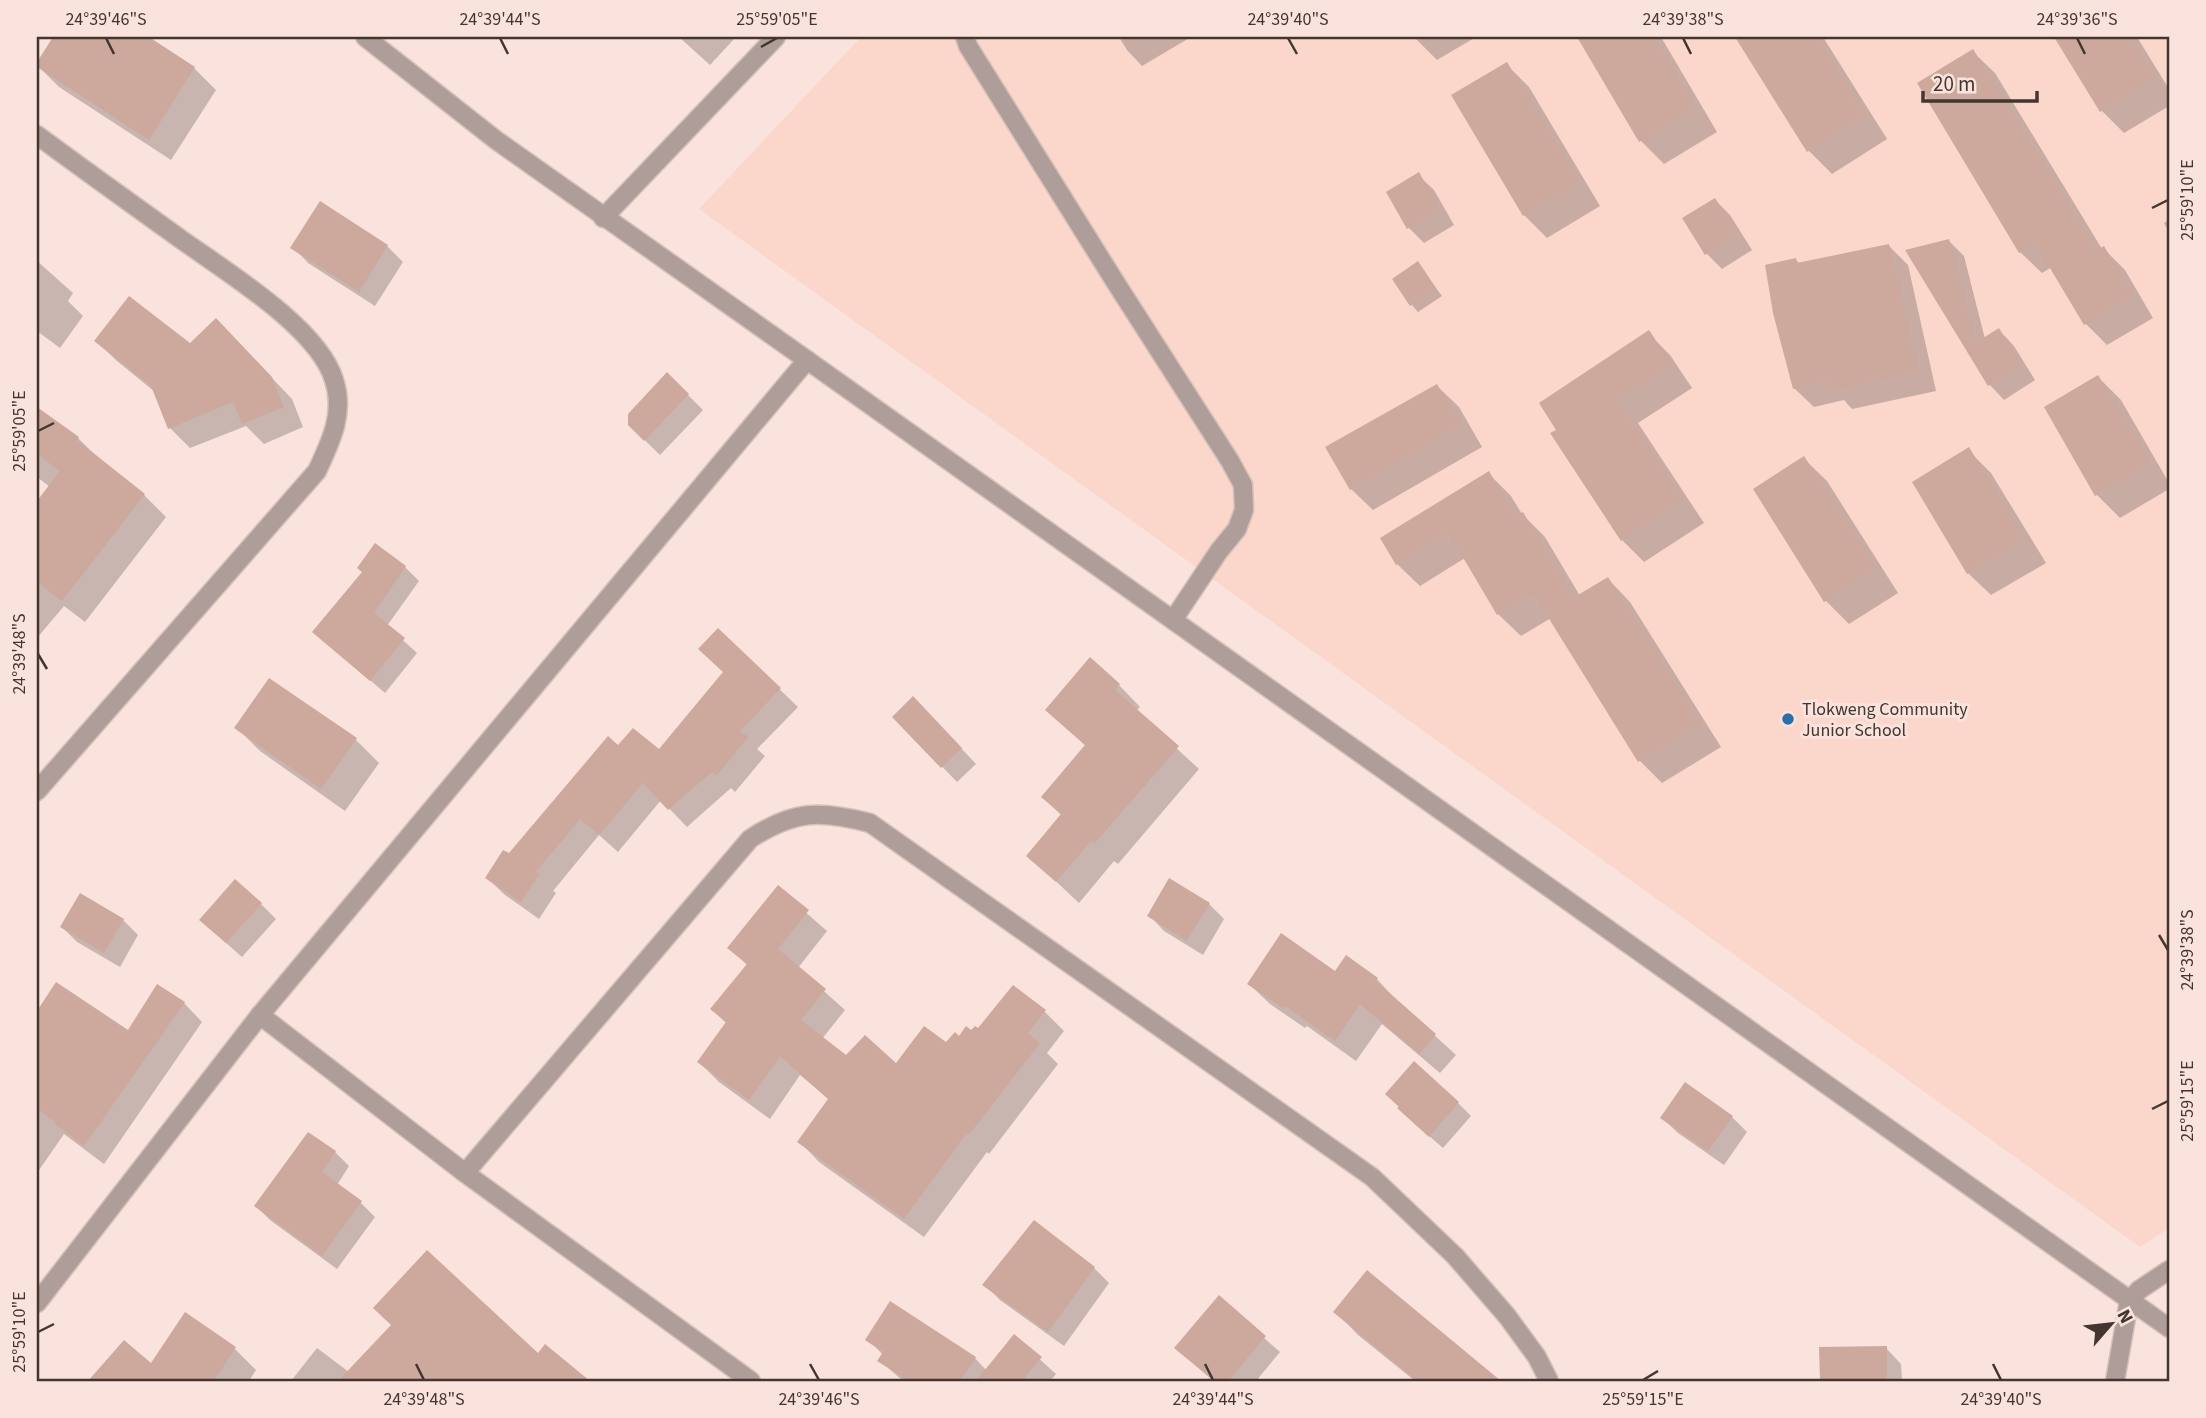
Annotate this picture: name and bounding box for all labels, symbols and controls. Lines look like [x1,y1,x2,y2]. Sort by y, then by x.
text: 24°39'46"S [65,7,147,32]
text: 24°39'44"S [459,7,541,32]
text: 25°59'05"E [736,7,818,32]
text: 24°39'40"S [1247,7,1329,32]
text: 24°39'38"S [1642,7,1724,32]
text: 24°39'36"S [2036,7,2118,32]
scale bar [1923,60,2036,104]
text: 20 m [1933,69,1975,99]
text: 25°59'10"E [2175,159,2200,241]
text: 25°59'05"E [7,390,32,472]
text: 24°39'48"S [7,613,32,695]
place label: Tlokweng Community Junior School [1802,697,1968,743]
marker: Tlokweng Community Junior School [1780,711,1796,727]
text: 24°39'38"S [2175,909,2200,991]
text: 25°59'15"E [2175,1060,2200,1142]
north arrow [2076,1288,2146,1358]
text: 25°59'10"E [7,1291,32,1373]
text: N [2110,1305,2140,1329]
text: 24°39'48"S [383,1387,465,1412]
text: 24°39'46"S [778,1387,860,1412]
text: 24°39'44"S [1172,1387,1254,1412]
text: 25°59'15"E [1602,1387,1684,1412]
text: 24°39'40"S [1960,1387,2042,1412]

